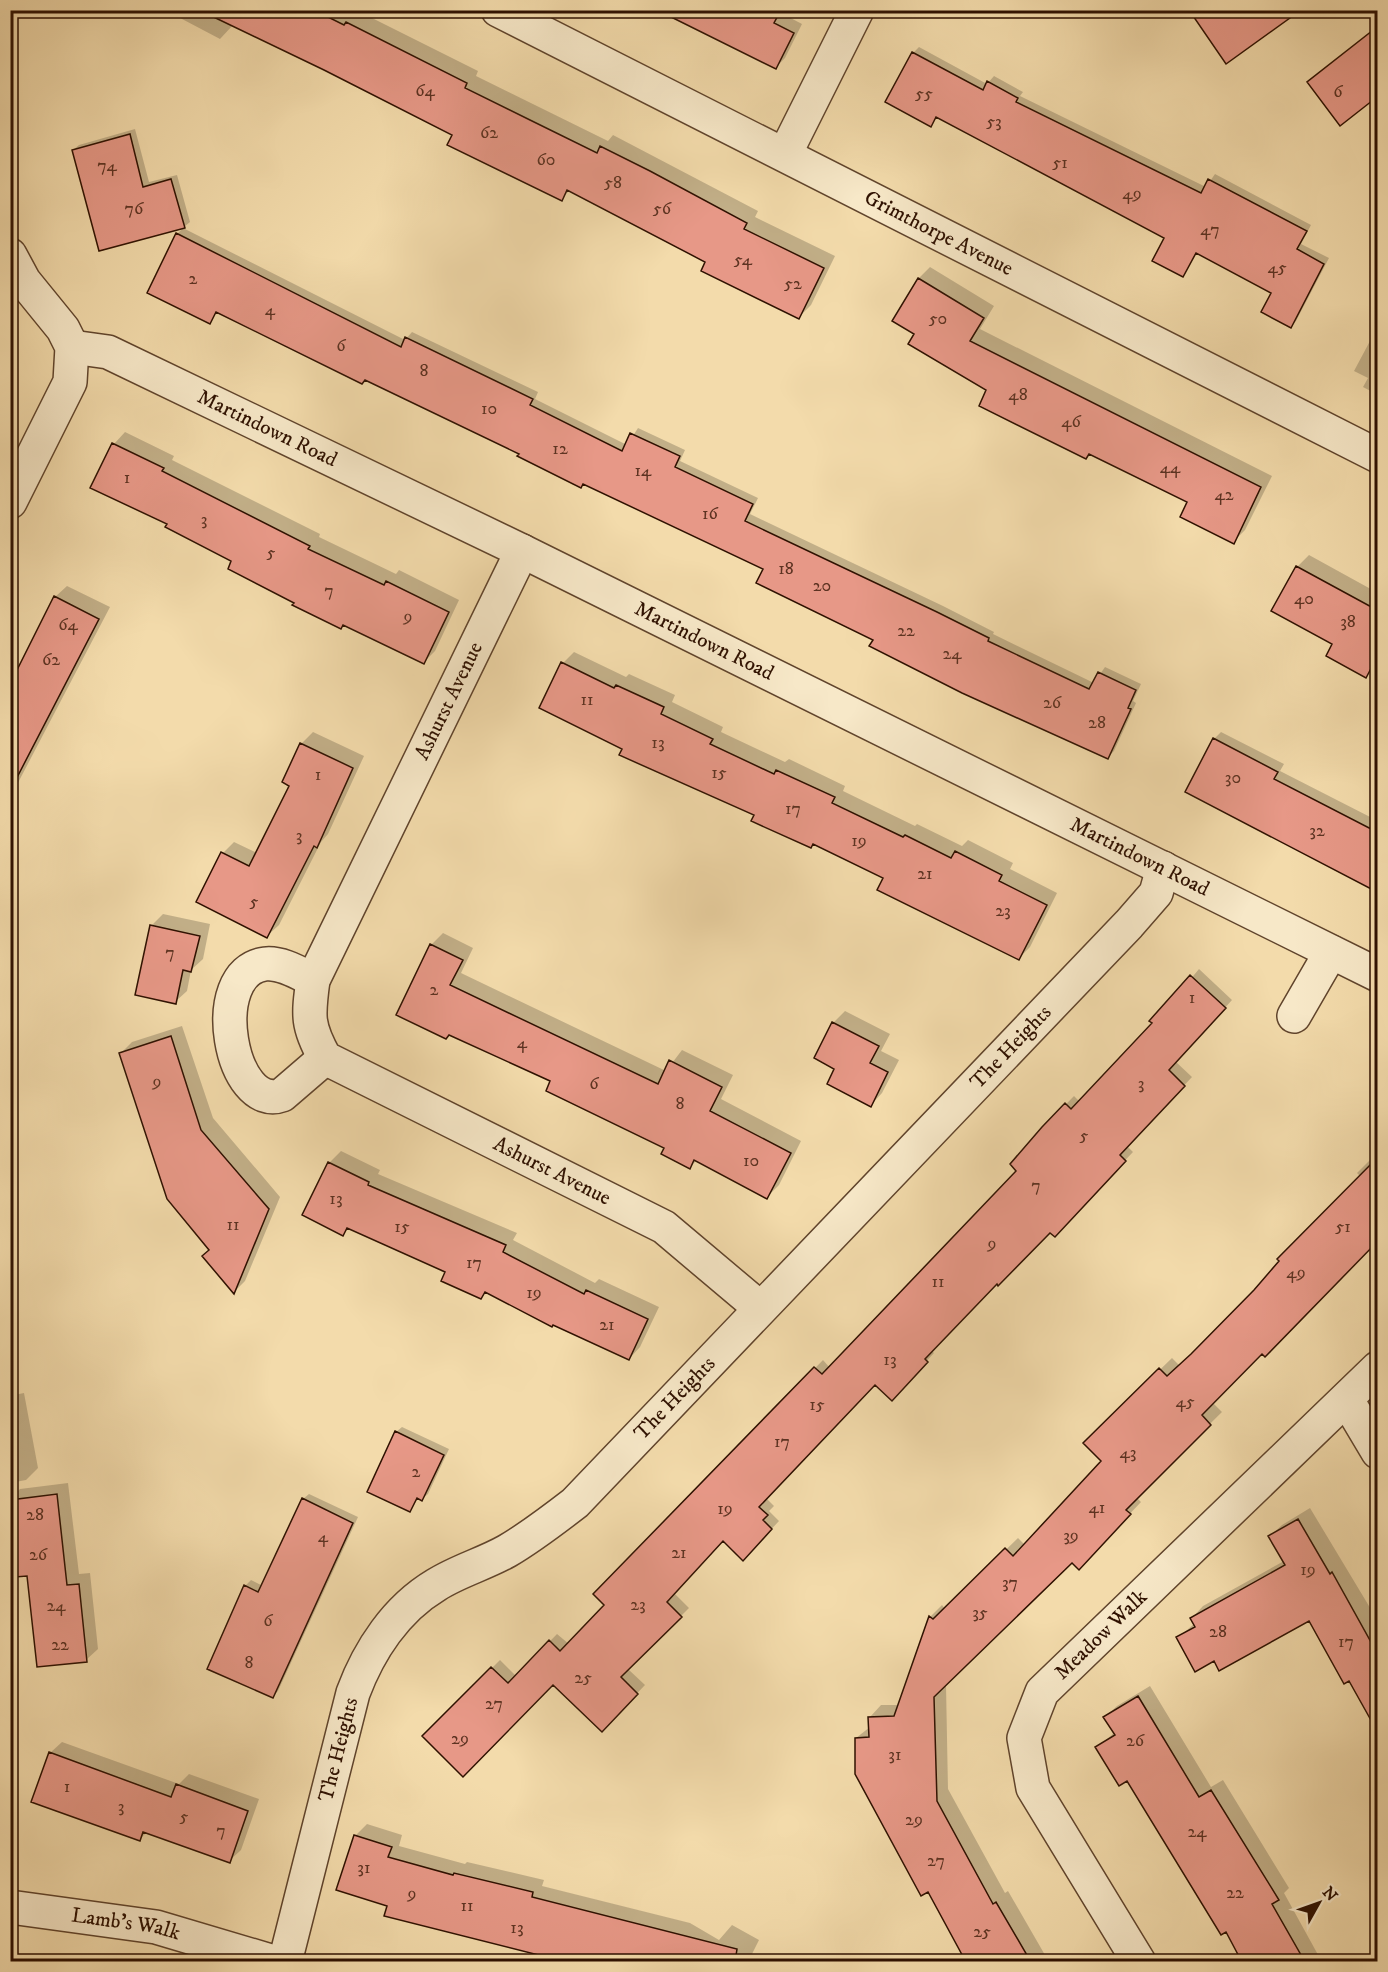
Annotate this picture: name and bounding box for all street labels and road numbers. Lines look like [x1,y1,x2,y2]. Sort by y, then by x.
street label: Grimthorpe Avenue [860,185,1018,282]
street label: Martindown Road [193,384,342,473]
street label: Martindown Road [630,596,779,687]
street label: Ashurst Avenue [409,638,489,764]
street label: Martindown Road [1066,812,1214,903]
street label: The Heights [965,1000,1057,1095]
street label: Ashurst Avenue [489,1131,615,1211]
street label: The Heights [629,1351,721,1446]
street label: Meadow Walk [1049,1584,1153,1686]
street label: The Heights [313,1695,364,1804]
street label: Lamb's Walk [70,1903,184,1947]

